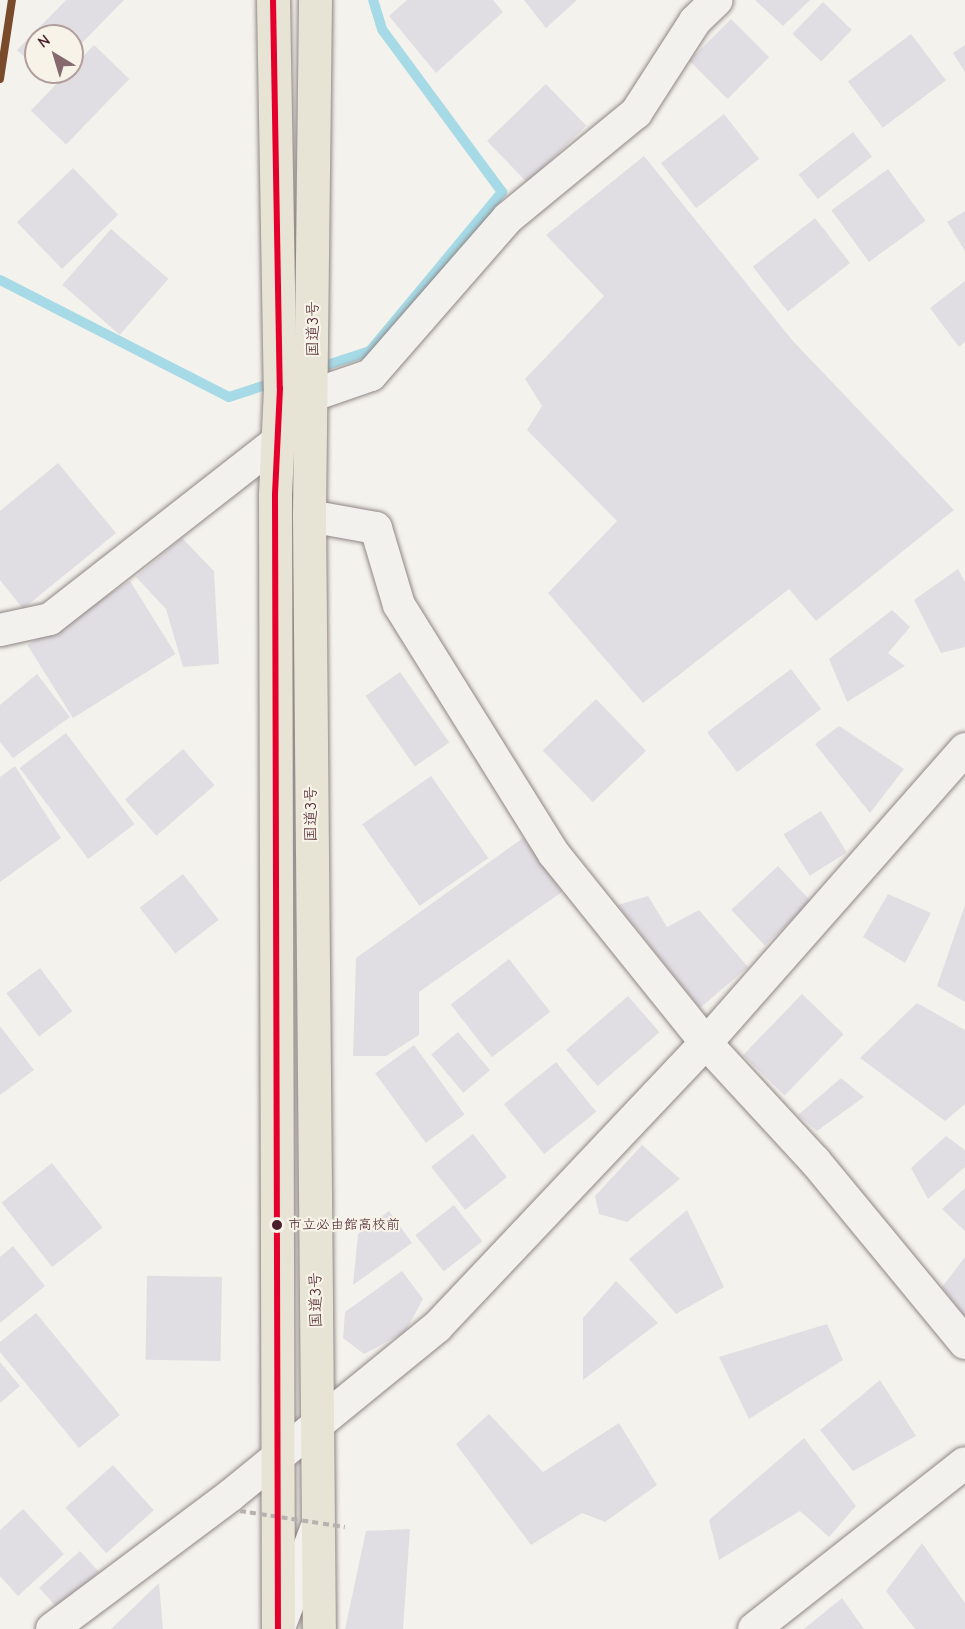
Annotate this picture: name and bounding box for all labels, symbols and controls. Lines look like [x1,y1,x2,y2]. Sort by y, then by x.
north arrow [24,24,84,84]
text: N [34,31,54,52]
street label: 国道3号 [303,301,323,357]
street label: 国道3号 [301,786,321,842]
place label: 市立必由館高校前 [288,1217,400,1233]
marker: 市立必由館高校前 [271,1219,283,1231]
street label: 国道3号 [306,1272,326,1328]

